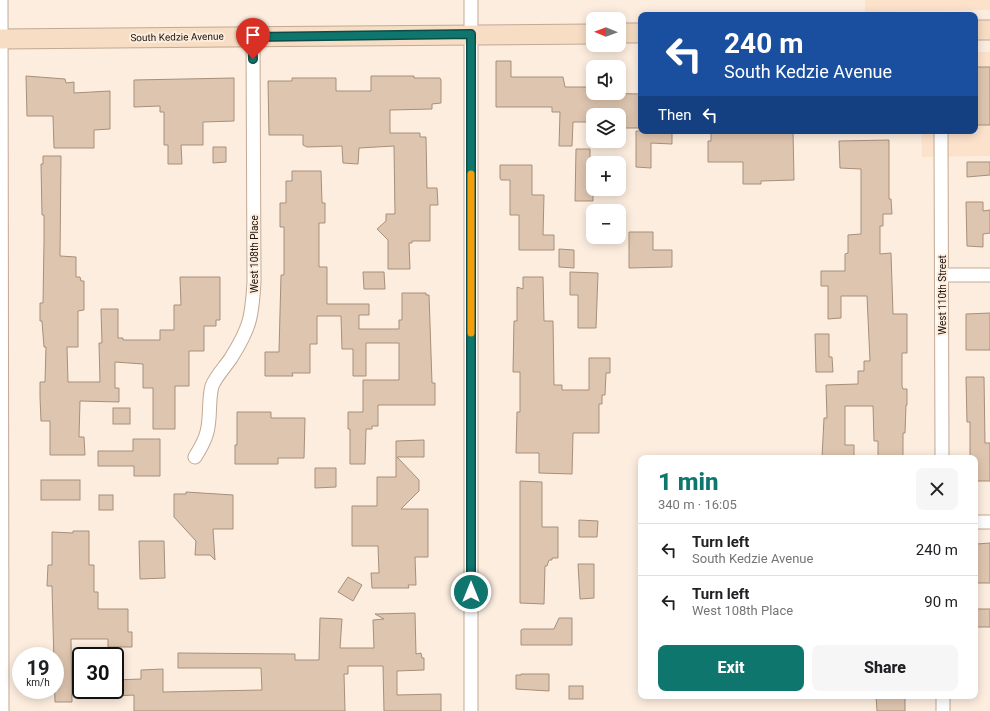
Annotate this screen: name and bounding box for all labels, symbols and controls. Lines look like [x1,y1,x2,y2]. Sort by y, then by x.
north arrow [586,12,626,52]
map controls [586,12,626,244]
pin [236,18,270,59]
icon: arrive [242,24,264,46]
text: 240 m [724,27,803,60]
icon: left [658,28,710,80]
street label: South Kedzie Avenue [130,31,224,43]
button: sound [586,60,626,100]
text: South Kedzie Avenue [724,61,892,82]
icon: left [699,104,721,126]
text: Then [658,106,691,124]
button: layers [586,108,626,148]
button: + [586,156,626,196]
button: − [586,204,626,244]
street label: West 108th Place [249,215,260,293]
street label: West 110th Street [937,255,948,335]
text: 1 min [658,468,719,496]
button: close [916,468,958,510]
text: 340 m · 16:05 [658,497,737,512]
text: Turn left [692,533,749,551]
icon: left [658,539,680,561]
text: 240 m [916,541,958,559]
text: South Kedzie Avenue [692,551,813,566]
position arrow [450,571,492,613]
text: Turn left [692,585,749,603]
icon: left [658,591,680,613]
text: 90 m [924,593,958,611]
text: West 108th Place [692,603,793,618]
button: Exit [658,645,804,691]
button: Share [812,645,958,691]
speed limit sign: 30 [72,647,124,699]
text: 19 [27,656,49,680]
text: km/h [26,677,50,688]

